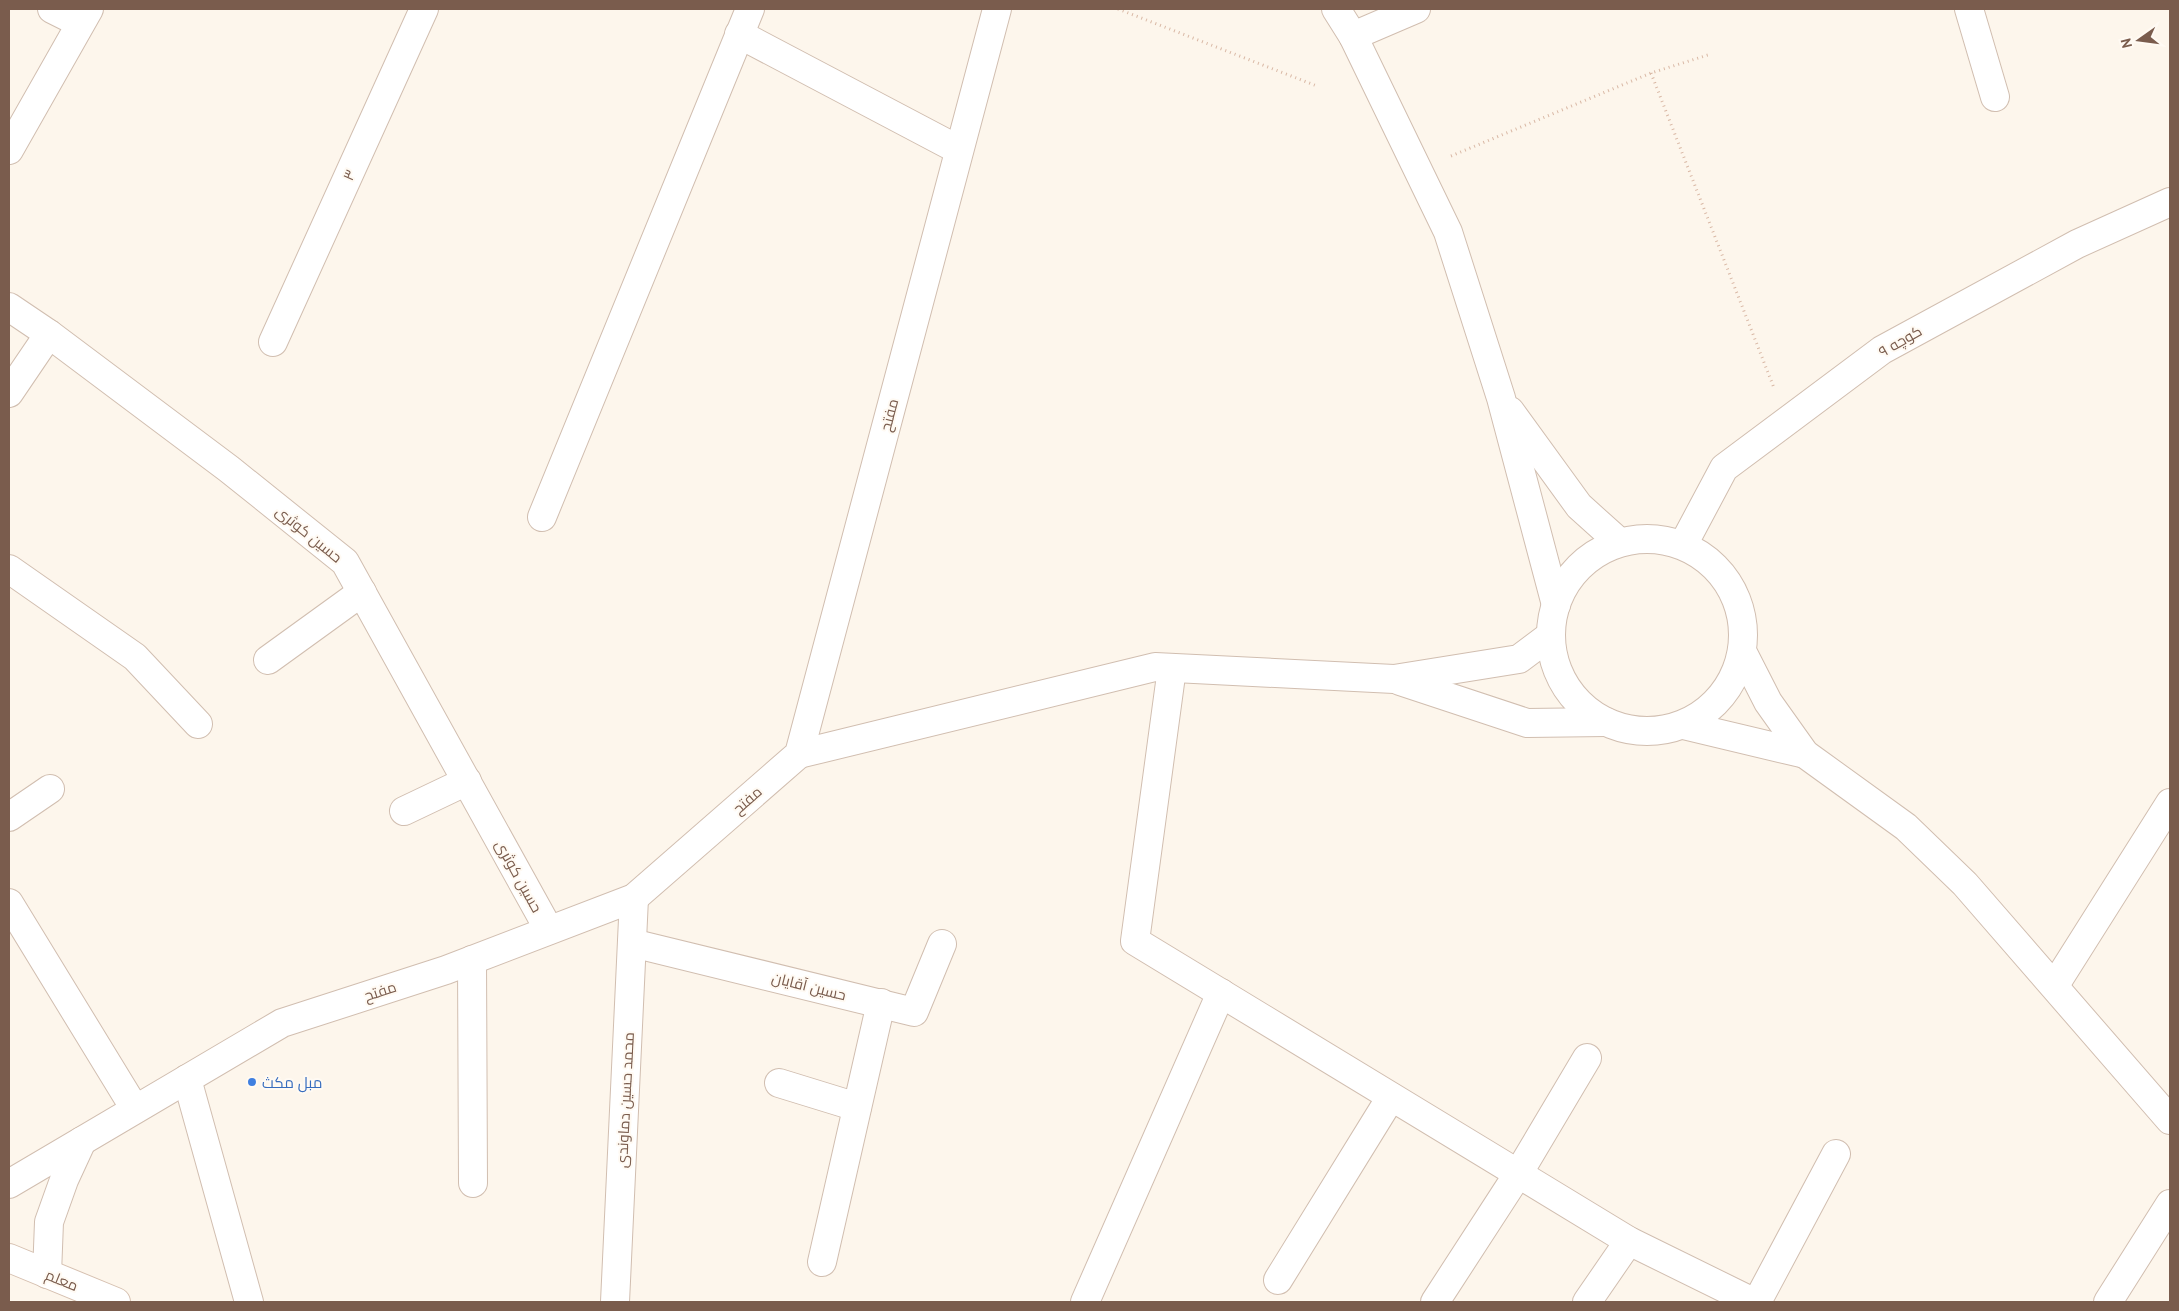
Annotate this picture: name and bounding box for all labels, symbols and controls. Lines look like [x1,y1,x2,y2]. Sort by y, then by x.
north arrow [2114,15,2164,65]
text: N [2117,37,2136,50]
street label: ۳ [338,167,360,183]
street label: کوچه ۹ [1875,321,1926,362]
street label: مفتح [876,397,904,434]
street label: حسین کوثری [271,501,346,567]
street label: مفتح [728,782,767,820]
street label: حسین کوثری [490,836,547,916]
street label: حسین آقایان [770,968,848,1005]
street label: مفتح [361,977,399,1007]
street label: محمد حسین دماوندی [612,1032,639,1168]
place label: مبل مکث [262,1073,322,1093]
marker: مبل مکث [246,1076,258,1088]
street label: معلم [42,1265,81,1296]

